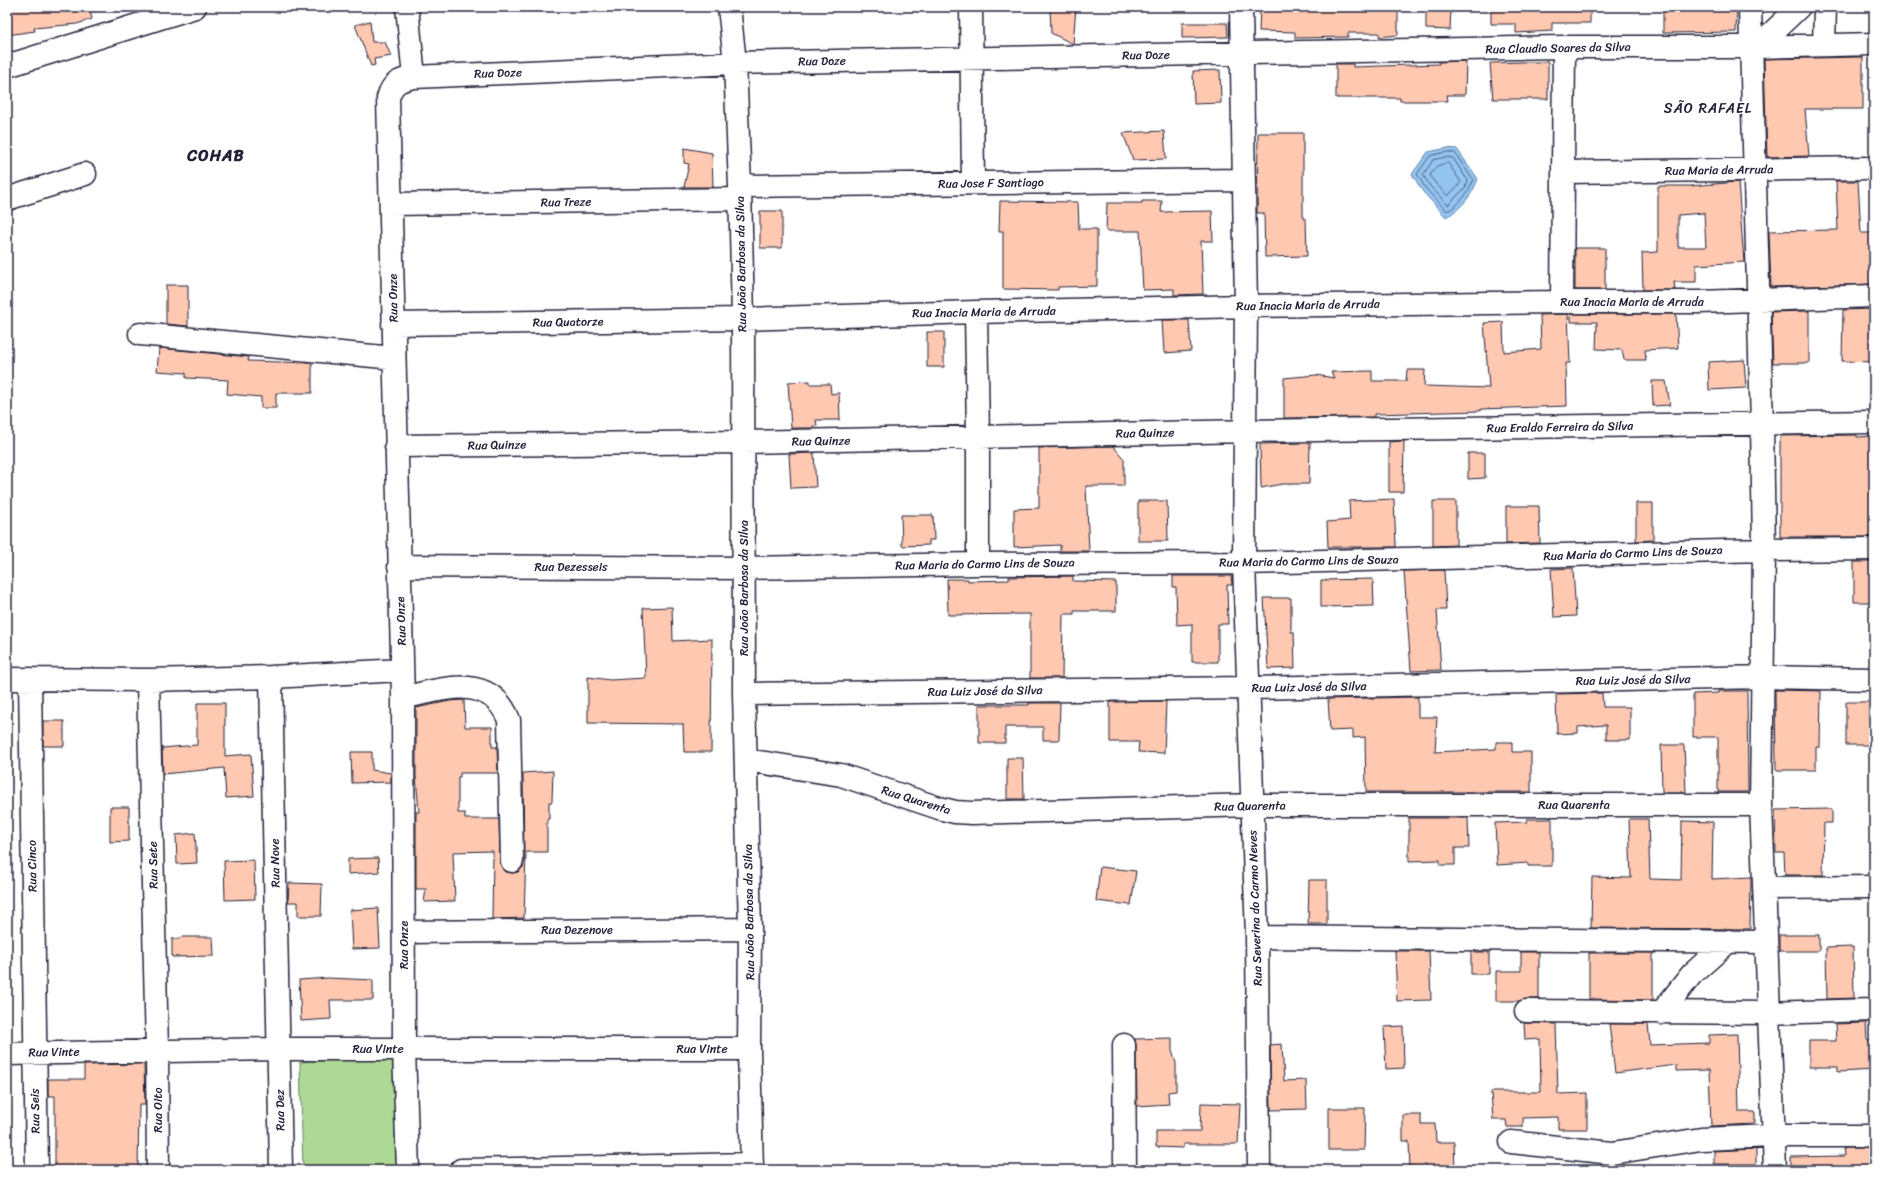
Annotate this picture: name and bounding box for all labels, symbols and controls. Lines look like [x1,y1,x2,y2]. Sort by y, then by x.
street label: Rua Claudio Soares da Silva [1485,36,1631,60]
street label: Rua Doze [1122,44,1170,66]
street label: Rua Doze [798,50,846,72]
street label: Rua Doze [474,61,522,85]
district label: SÃO RAFAEL [1664,96,1752,121]
district label: COHAB [186,141,245,170]
street label: Rua Maria de Arruda [1665,158,1774,182]
street label: Rua Jose F Santiago [938,171,1044,195]
street label: Rua Treze [540,191,592,213]
street label: Rua João Barbosa da Silva [729,196,753,332]
street label: Rua Onze [382,273,404,322]
street label: Rua Inacia Maria de Arruda [1560,291,1705,313]
street label: Rua Inacia Maria de Arruda [1236,293,1381,317]
street label: Rua Inacia Maria de Arruda [912,300,1057,324]
street label: Rua Quatorze [532,310,604,334]
street label: Rua Eraldo Ferreira da Silva [1487,415,1634,439]
street label: Rua Quinze [1115,421,1175,445]
street label: Rua Quinze [791,429,851,453]
street label: Rua Quinze [467,433,527,457]
street label: Rua João Barbosa da Silva [733,520,755,656]
street label: Rua Maria do Carmo Lins de Souza [1543,539,1723,567]
street label: Rua Maria do Carmo Lins de Souza [1219,548,1399,574]
street label: Rua Maria do Carmo Lins de Souza [895,551,1075,577]
street label: Rua Dezesseis [534,556,608,578]
street label: Rua Onze [389,596,413,646]
street label: Rua Luiz José da Silva [1575,668,1692,692]
street label: Rua Luiz José da Silva [1251,675,1368,699]
street label: Rua Luiz José da Silva [927,679,1044,703]
street label: Rua Quarenta [879,779,953,821]
street label: Rua Quarenta [1214,794,1286,818]
street label: Rua Quarenta [1538,794,1610,816]
street label: Rua Severina do Carmo Neves [1241,829,1269,986]
street label: Rua Nove [264,838,286,888]
street label: Rua Cinco [21,840,43,892]
street label: Rua Sete [142,841,164,889]
street label: Rua João Barbosa da Silva [737,844,761,980]
street label: Rua Dezenove [541,919,613,941]
street label: Rua Onze [393,920,415,969]
street label: Rua Vinte [352,1038,404,1060]
street label: Rua Vinte [676,1038,728,1060]
street label: Rua Vinte [28,1041,80,1063]
street label: Rua Oito [147,1087,169,1133]
street label: Rua Seis [24,1088,46,1134]
street label: Rua Dez [269,1089,291,1131]

